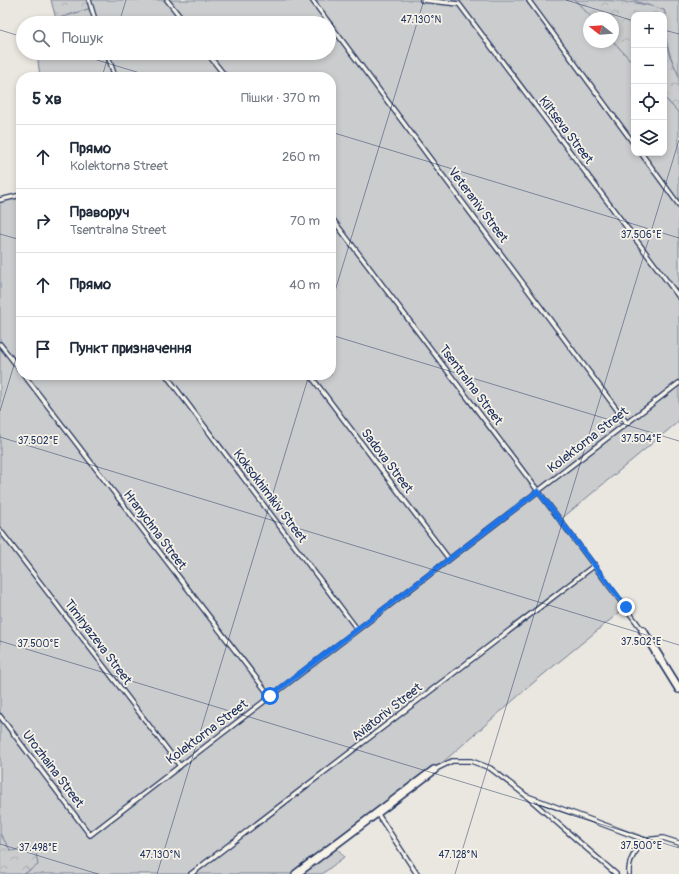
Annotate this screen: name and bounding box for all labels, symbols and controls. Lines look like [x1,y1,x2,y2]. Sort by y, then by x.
north arrow [583,12,619,48]
map controls [631,12,667,156]
button: + [631,12,667,48]
text: 47.130°N [401,14,442,26]
search box [16,16,336,60]
icon: search [30,27,52,49]
text: Пошук [62,29,104,48]
button: − [631,48,667,84]
button: locate [631,84,667,120]
text: 5 хв [32,88,62,109]
text: Пішки · 370 m [241,90,320,106]
street label: Kiltseva Street [535,93,597,168]
button: layers [631,120,667,156]
text: Прямо [70,139,111,158]
icon: ahead [32,146,54,168]
text: 260 m [282,149,320,165]
text: Kolektorna Street [70,158,168,174]
street label: Veteraniv Street [444,164,512,246]
text: Праворуч [70,203,130,222]
icon: right [32,210,54,232]
text: 70 m [290,213,320,229]
text: Tsentralna Street [70,222,166,238]
text: 37.506°E [621,229,661,241]
icon: ahead [32,274,54,296]
text: Прямо [70,275,111,294]
text: 40 m [289,277,320,293]
icon: arrive [32,338,54,360]
text: Пункт призначення [70,339,191,358]
street label: Tsentralna Street [436,342,507,429]
street label: Kolektorna Street [544,403,632,477]
street label: Sadova Street [358,426,417,497]
text: 37.504°E [621,433,661,445]
text: 37.502°E [18,435,58,447]
street label: Koksokhimikiv Street [230,446,311,546]
street label: Hranychna Street [120,487,191,573]
street label: Timiryazeva Street [61,596,136,688]
route end [617,598,635,616]
text: 37.502°E [621,636,661,648]
text: 37.500°E [17,638,59,650]
street label: Aviatoriv Street [349,679,426,744]
route start [261,687,279,705]
street label: Kolektorna Street [163,696,252,768]
street label: Urozhaina Street [19,727,88,811]
text: 37.500°E [620,840,662,852]
text: 37.498°E [19,842,57,854]
text: 47.130°N [140,849,181,861]
text: 47.128°N [439,849,478,861]

